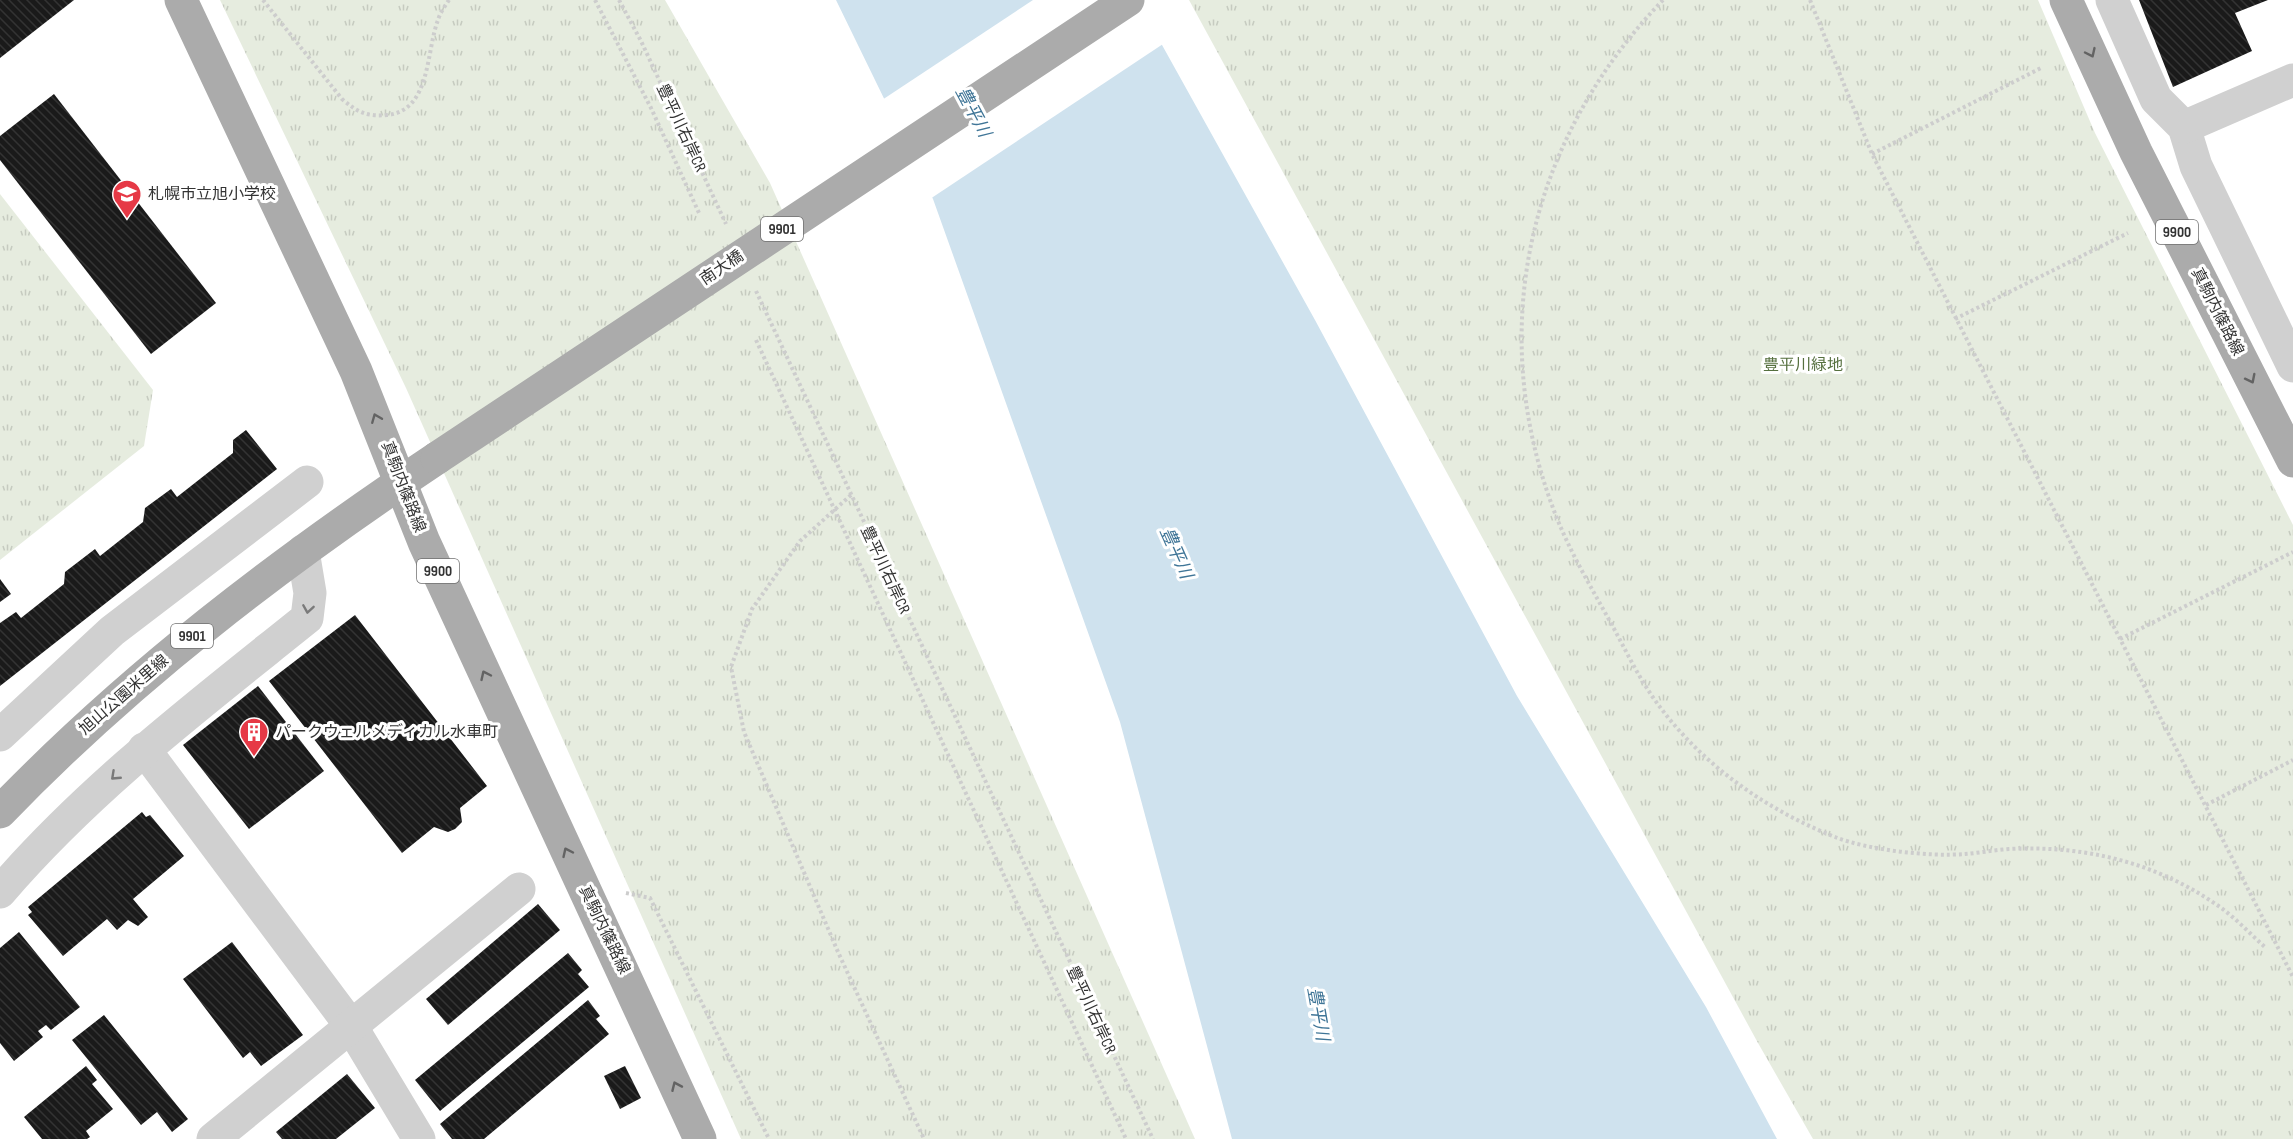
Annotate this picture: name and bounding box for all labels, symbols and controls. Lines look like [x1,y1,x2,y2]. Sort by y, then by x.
one-way arrow [2083,47,2095,58]
street label: 豊平川右岸CR [652,81,710,175]
water label: 豊平川 [951,83,996,143]
school or university icon: 札幌市立旭小学校 [111,178,143,220]
place label: 札幌市立旭小学校 [148,185,276,204]
road number: 9901 [761,217,803,241]
road number: 9900 [2156,220,2198,244]
street label: 南大橋 [697,247,747,289]
street label: 真駒内篠路線 [2187,265,2247,359]
park label: 豊平川緑地 [1763,356,1843,375]
one-way arrow [2244,372,2255,383]
one-way arrow [371,413,383,424]
street label: 真駒内篠路線 [377,439,429,535]
street label: 豊平川右岸CR [856,523,914,617]
water label: 豊平川 [1155,524,1197,584]
road number: 9900 [417,559,459,583]
one-way arrow [302,604,314,613]
road number: 9901 [171,624,213,648]
street label: 旭山公園米里線 [75,651,173,739]
one-way arrow [481,670,493,681]
building icon: パークウェルメディカル水車町 [238,716,270,758]
place label: パークウェルメディカル水車町 [275,723,498,742]
one-way arrow [111,769,122,780]
one-way arrow [562,847,574,858]
street label: 真駒内篠路線 [574,883,634,977]
street label: 豊平川右岸CR [1062,963,1120,1057]
water label: 豊平川 [1303,986,1333,1044]
one-way arrow [671,1081,683,1092]

